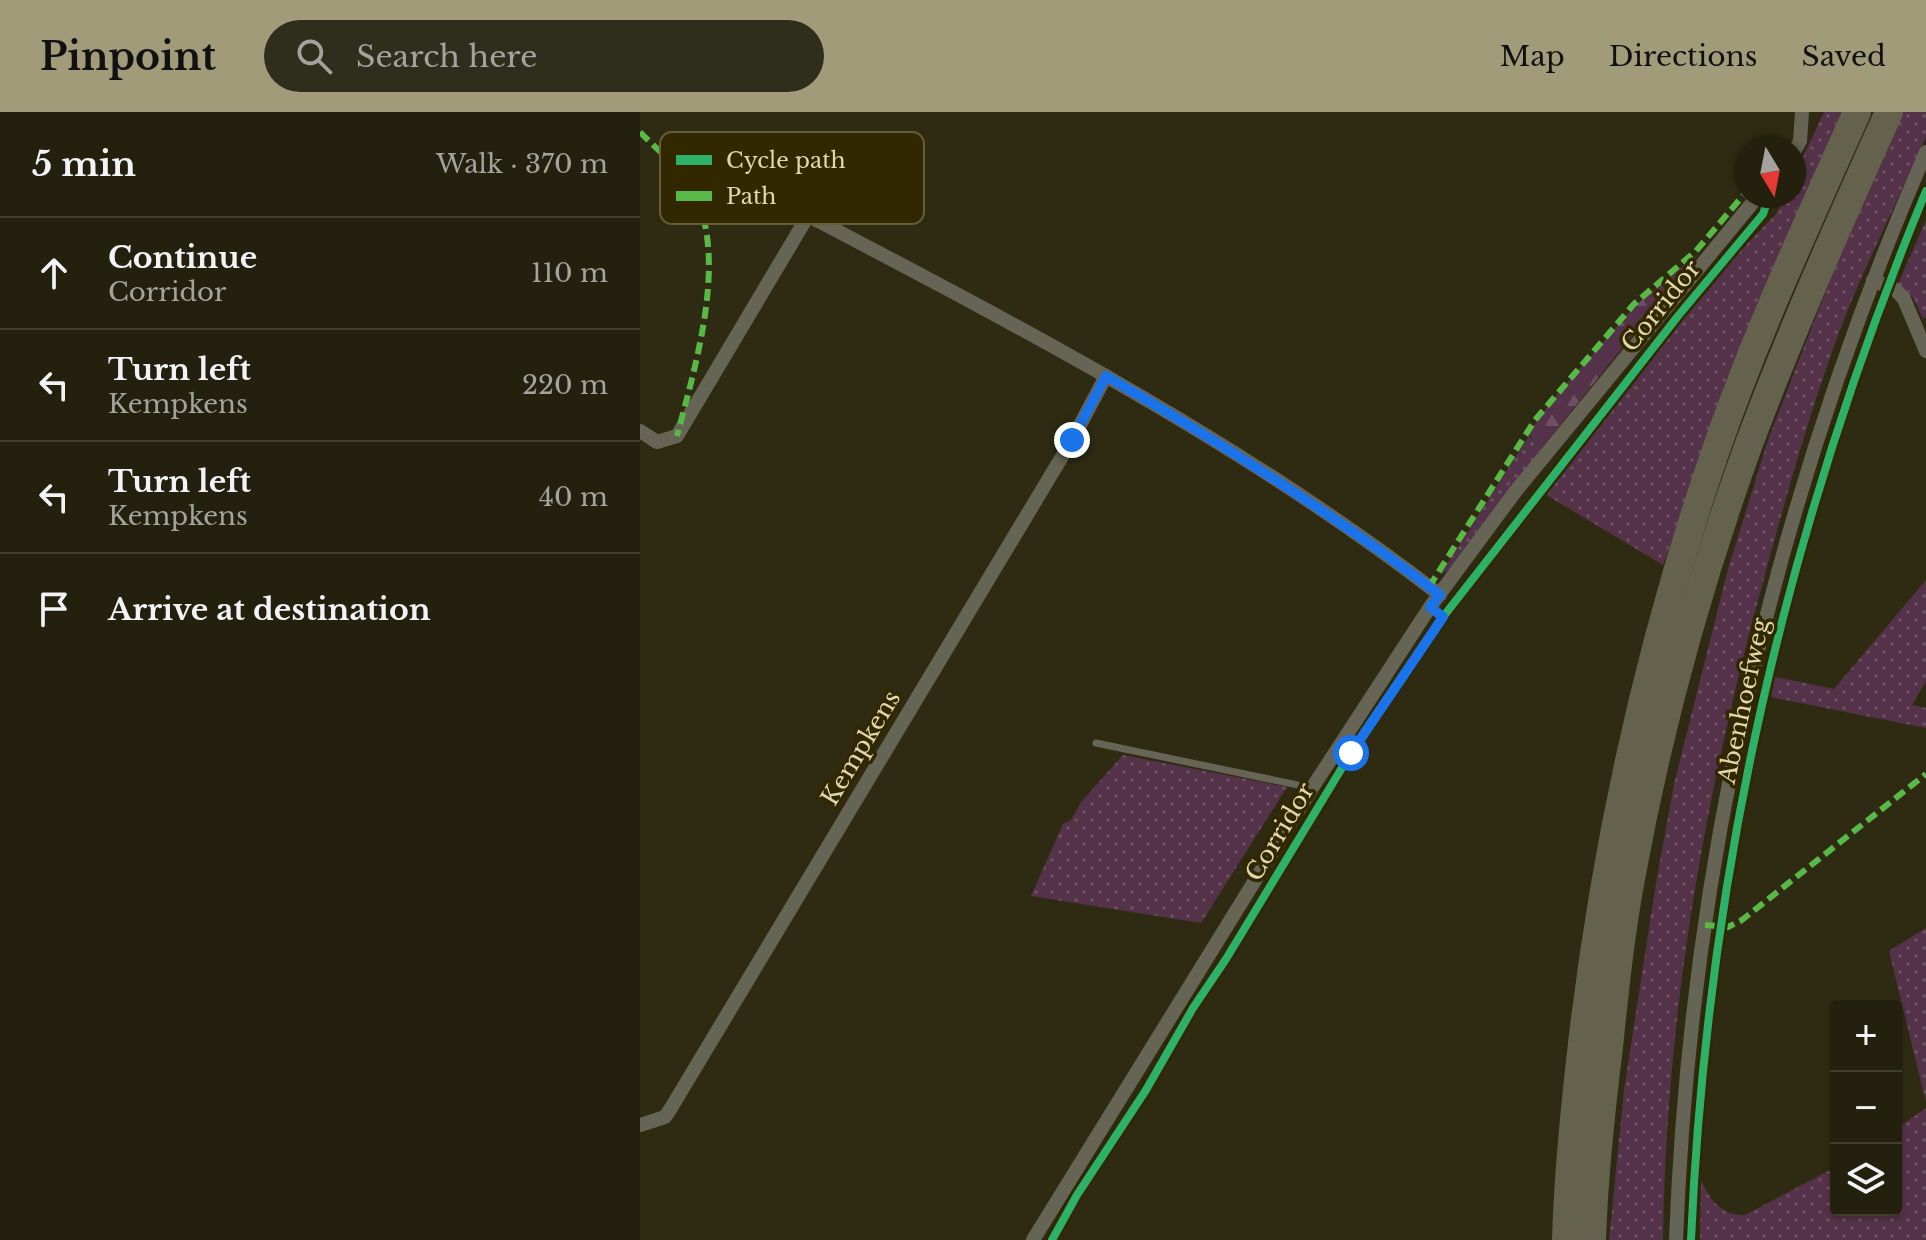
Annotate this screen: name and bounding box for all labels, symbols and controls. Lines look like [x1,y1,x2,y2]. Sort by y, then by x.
search box [264,20,824,92]
text: Pinpoint [40,33,216,80]
icon: search [292,34,336,78]
text: Search here [356,38,538,75]
text: Map [1500,39,1565,74]
text: Directions [1609,39,1758,74]
text: Saved [1802,39,1886,74]
legend [660,132,924,224]
north arrow [1734,136,1806,208]
text: 5 min [32,143,136,185]
text: Cycle path [726,147,846,174]
text: Walk · 370 m [436,148,608,180]
text: Path [726,183,777,210]
text: Continue [108,239,257,276]
icon: ahead [32,251,76,295]
street label: Corridor [1615,254,1707,357]
text: 110 m [531,257,608,289]
text: Corridor [108,276,226,308]
text: Turn left [108,351,251,388]
icon: left [32,363,76,407]
text: 220 m [522,369,608,401]
text: Kempkens [108,388,248,420]
route end [1054,422,1090,458]
text: Turn left [108,463,251,500]
icon: left [32,475,76,519]
text: 40 m [539,481,608,513]
text: Kempkens [108,500,248,532]
icon: arrive [32,587,76,631]
text: Arrive at destination [108,591,431,628]
street label: Abenhoefweg [1712,615,1775,787]
street label: Kempkens [815,685,906,811]
route start [1333,735,1369,771]
street label: Corridor [1239,777,1320,886]
map controls [1830,1000,1902,1216]
button: + [1830,1000,1902,1072]
button: − [1830,1072,1902,1144]
button: layers [1830,1144,1902,1216]

